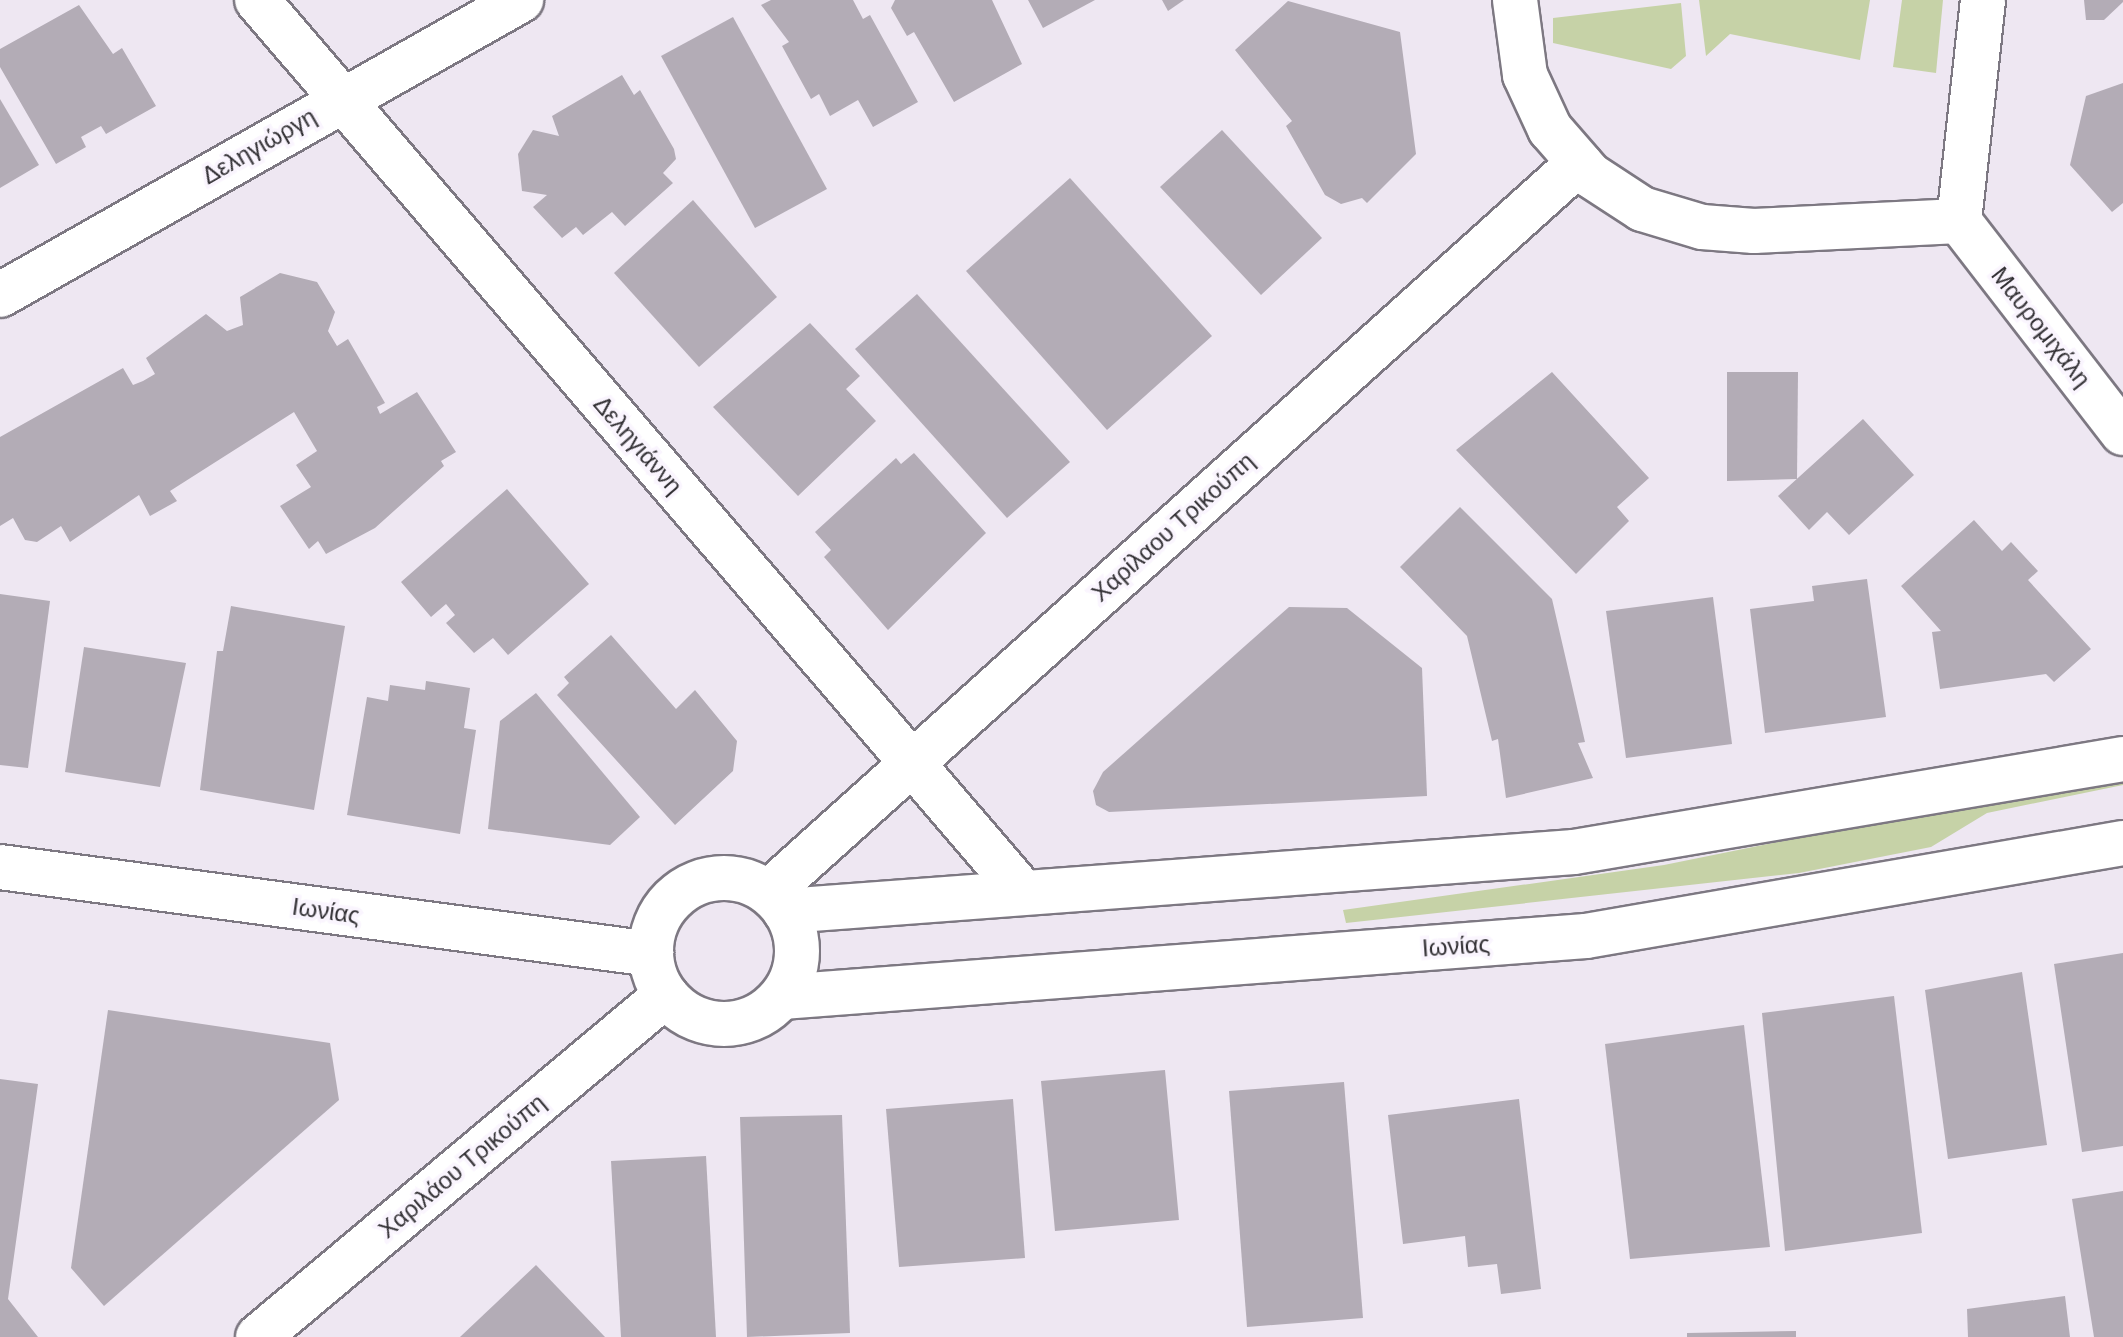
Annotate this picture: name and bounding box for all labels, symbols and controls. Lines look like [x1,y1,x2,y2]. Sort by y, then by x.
street label: Δεληγιώργη [197,102,321,190]
street label: Μαυρομιχάλη [1985,261,2097,393]
street label: Δεληγιάννη [588,390,688,500]
street label: Χαρίλαου Τρικούπη [1086,446,1260,608]
street label: Ιωνίας [290,892,362,930]
street label: Ιωνίας [1421,929,1491,963]
street label: Χαριλάου Τρικούπη [373,1088,551,1244]

